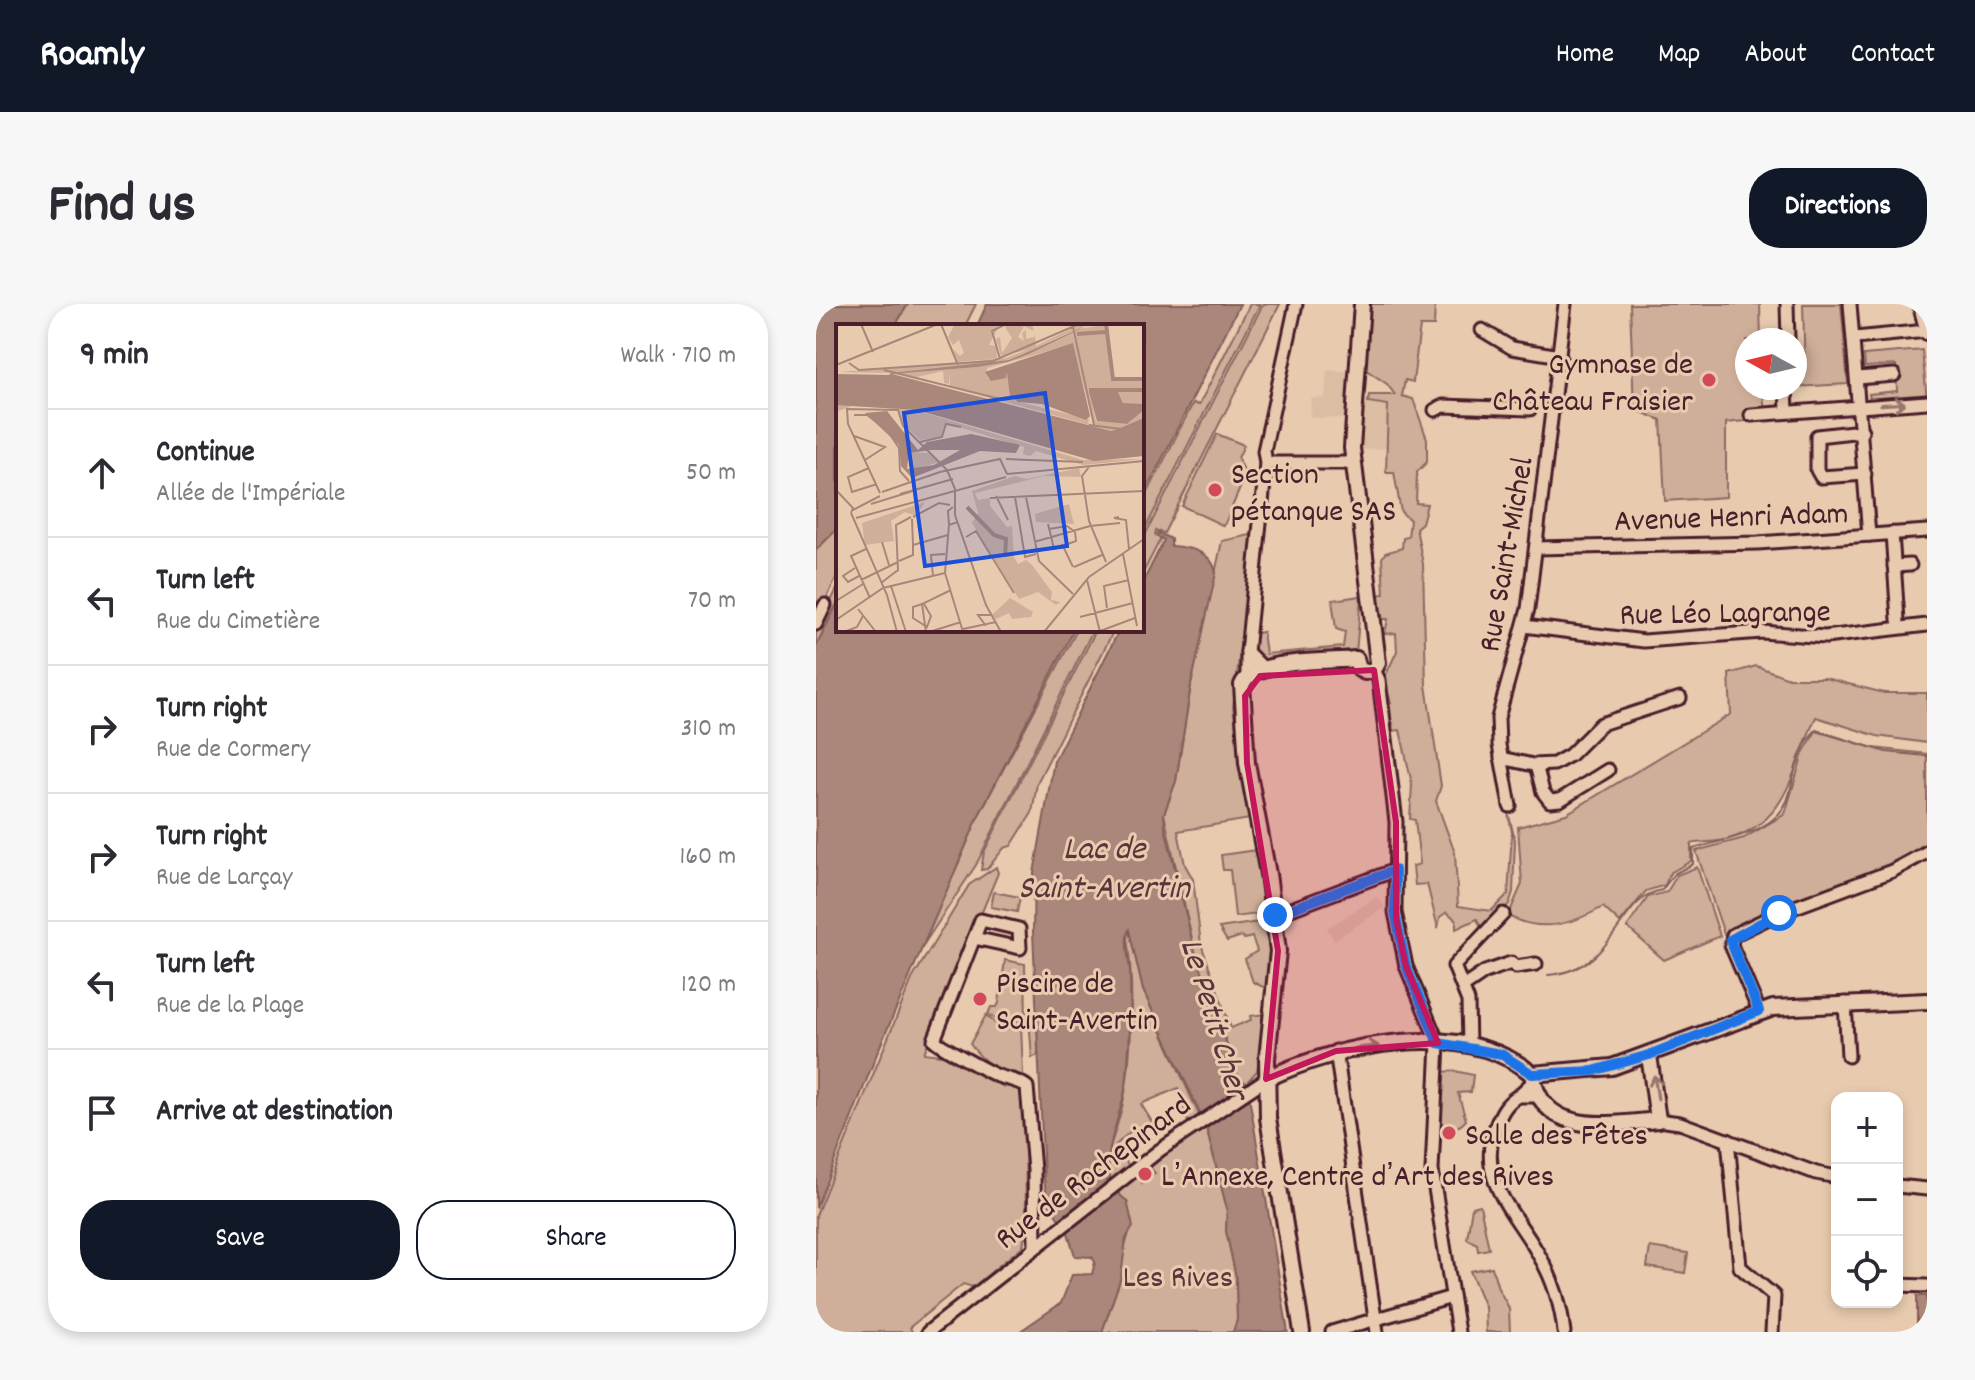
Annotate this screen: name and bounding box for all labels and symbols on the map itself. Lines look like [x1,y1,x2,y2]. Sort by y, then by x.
inset map [836,324,1144,632]
north arrow [1735,328,1807,400]
place label: Gymnase de Château Fraisier [1492,344,1693,427]
marker: Gymnase de Château Fraisier [1700,371,1718,389]
one-way arrow [1879,397,1906,412]
street label: Rue Saint-Michel [1469,453,1549,656]
place label: Section pétanque SAS [1231,454,1396,537]
marker: Section pétanque SAS [1206,481,1224,499]
street label: Avenue Henri Adam [1613,493,1849,547]
street label: Rue Léo Lagrange [1619,591,1831,641]
water label: Lac de Saint-Avertin [1018,827,1191,915]
route start [1761,895,1797,931]
route end [1257,897,1293,933]
water label: Le Petit Cher [1164,933,1260,1109]
place label: Piscine de Saint-Avertin [996,963,1158,1046]
marker: Piscine de Saint-Avertin [971,990,989,1008]
one-way arrow [1353,1039,1379,1054]
one-way arrow [1648,1075,1663,1100]
street label: Rue de Rochepinard [987,1085,1203,1263]
place label: Salle des Fêtes [1465,1115,1648,1161]
marker: Salle des Fêtes [1440,1124,1458,1142]
place label: LʼAnnexe, Centre dʼArt des Rives [1161,1156,1554,1202]
marker: LʼAnnexe, Centre dʼArt des Rives [1136,1165,1154,1183]
park label: Les Rives [1123,1257,1233,1303]

